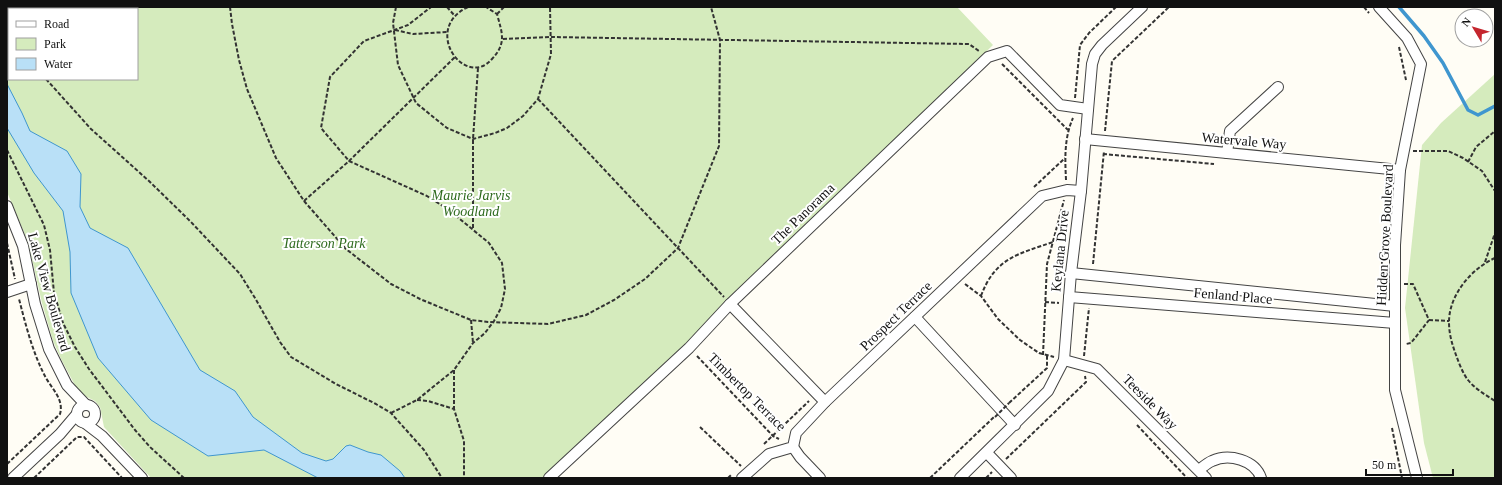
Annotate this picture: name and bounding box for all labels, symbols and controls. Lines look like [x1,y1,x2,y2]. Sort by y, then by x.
legend [8,8,138,80]
north arrow [1454,8,1494,48]
text: N [1459,15,1473,29]
text: Road [44,17,69,31]
text: Park [44,37,66,51]
text: Water [44,57,72,71]
street label: Watervale Way [1201,130,1287,152]
street label: Hidden Grove Boulevard [1374,164,1396,306]
street label: The Panorama [769,180,838,248]
park label: Maurie Jarvis Woodland [431,188,511,219]
street label: Keylana Drive [1048,209,1072,293]
street label: Lake View Boulevard [25,231,73,353]
park label: Tatterson Park [282,236,366,251]
street label: Prospect Terrace [857,278,935,354]
street label: Fenland Place [1193,285,1273,307]
street label: Timbertop Terrace [705,350,789,434]
street label: Teeside Way [1120,372,1180,432]
scale bar [1366,451,1453,477]
text: 50 m [1372,458,1397,472]

